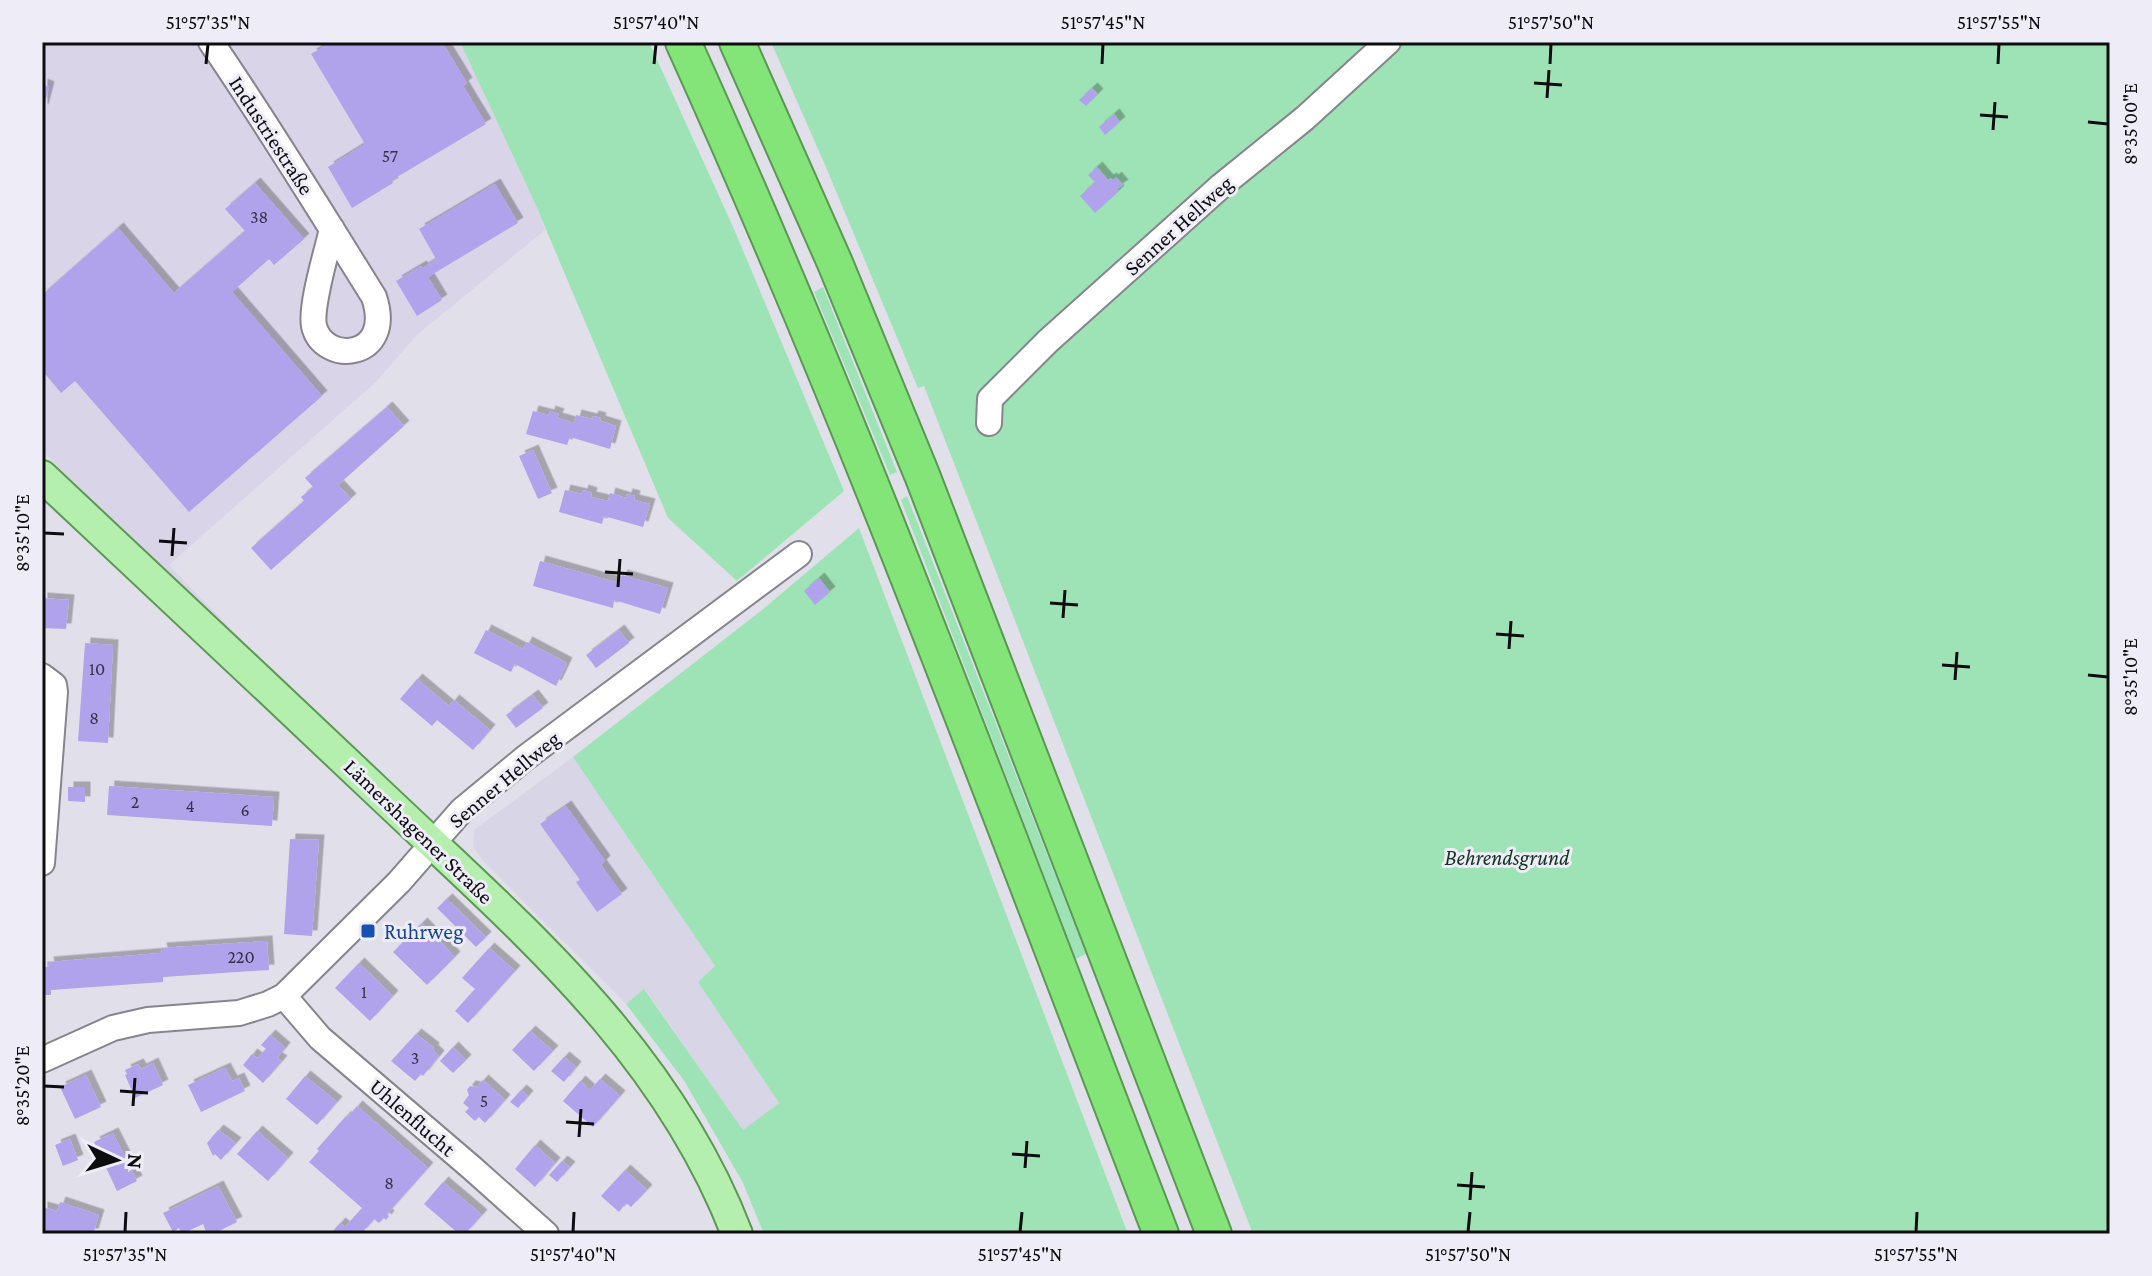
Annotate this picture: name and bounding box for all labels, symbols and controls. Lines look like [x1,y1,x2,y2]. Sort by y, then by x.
text: 51°57'35"N [166,11,250,33]
text: 51°57'40"N [613,11,699,33]
text: 51°57'45"N [1061,11,1145,33]
text: 51°57'50"N [1508,11,1594,33]
text: 51°57'55"N [1957,11,2041,33]
street label: Industriestraße [224,71,319,199]
text: 8°35'00"E [2119,83,2141,165]
house number: 57 [382,146,398,166]
street label: Senner Hellweg [1119,170,1238,281]
house number: 38 [250,207,268,227]
text: 8°35'10"E [11,494,33,572]
text: 8°35'10"E [2119,638,2141,716]
house number: 10 [89,659,105,679]
house number: 8 [89,708,99,728]
street label: Senner Hellweg [444,725,565,833]
street label: Lämershagener Straße [339,754,498,909]
house number: 2 [131,792,139,812]
house number: 4 [185,796,195,816]
house number: 6 [240,800,250,820]
park label: Behrendsgrund [1445,845,1570,870]
place label: Ruhrweg [384,919,464,944]
marker: Ruhrweg [359,922,377,940]
house number: 220 [227,947,255,967]
house number: 1 [361,982,367,1002]
text: 8°35'20"E [11,1046,33,1126]
house number: 3 [411,1048,419,1068]
street label: Uhlenflucht [365,1073,461,1162]
house number: 5 [480,1091,488,1111]
north arrow [76,1120,156,1200]
text: N [122,1153,148,1170]
house number: 8 [384,1173,394,1193]
text: 51°57'35"N [83,1243,167,1265]
text: 51°57'40"N [530,1243,616,1265]
text: 51°57'45"N [978,1243,1062,1265]
text: 51°57'50"N [1425,1243,1511,1265]
text: 51°57'55"N [1874,1243,1958,1265]

